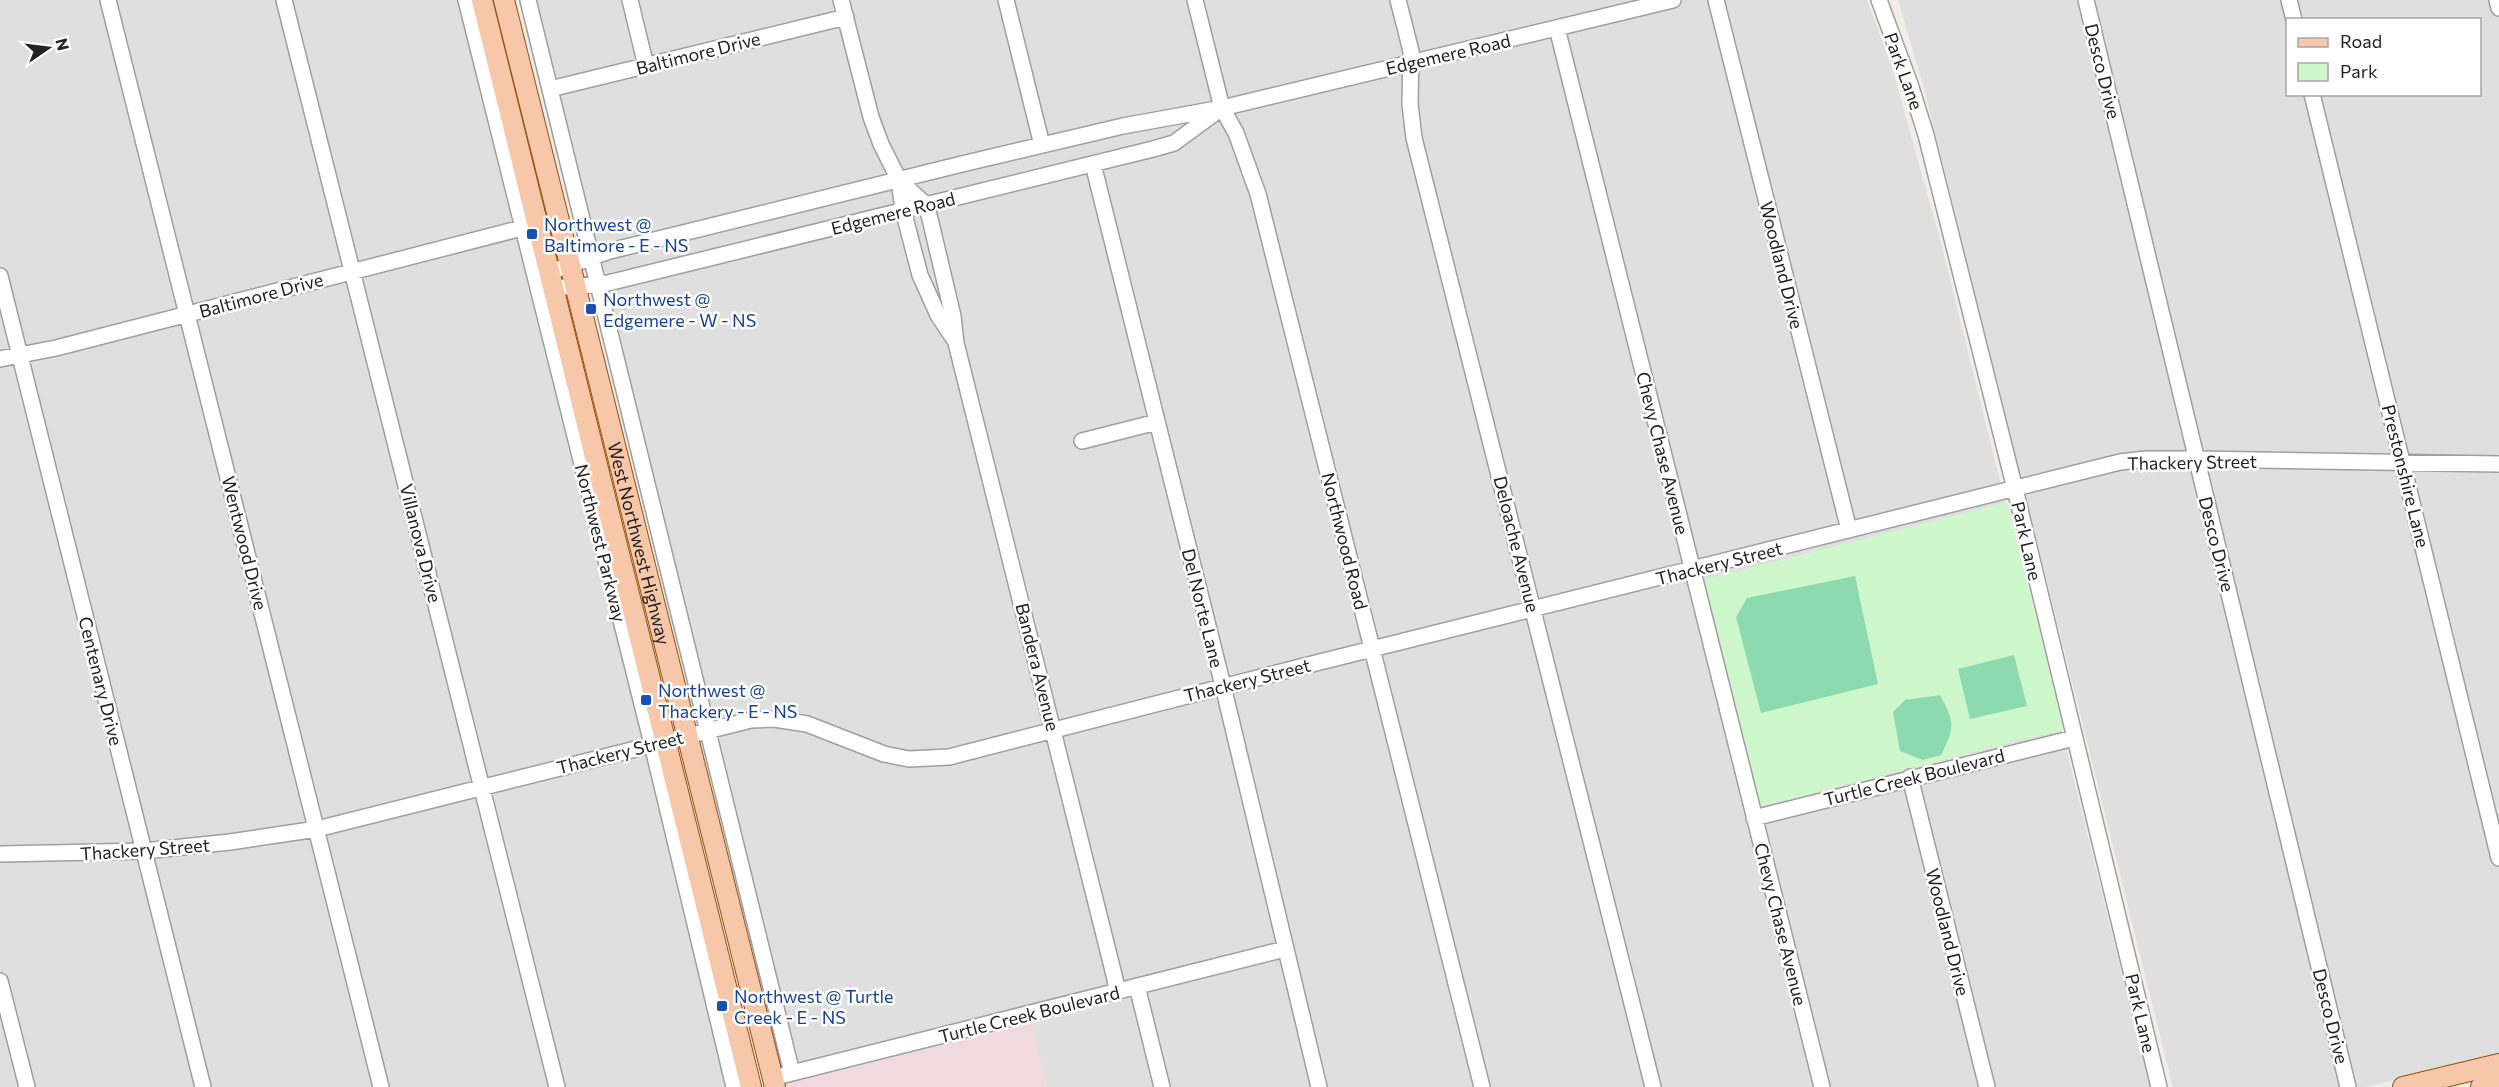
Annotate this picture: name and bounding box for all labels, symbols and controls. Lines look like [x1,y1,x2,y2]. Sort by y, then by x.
north arrow [18,18,78,78]
legend [2286,18,2481,96]
street label: Desco Drive [2081,21,2125,121]
street label: Baltimore Drive [634,27,762,79]
street label: Edgemere Road [1384,29,1512,79]
street label: Park Lane [1880,29,1928,113]
text: Road [2340,30,2382,52]
text: N [52,36,74,52]
text: Park [2340,60,2378,82]
street label: Edgemere Road [829,187,957,239]
street label: Woodland Drive [1756,199,1808,331]
place label: Northwest @ Baltimore - E - NS [544,213,688,256]
marker: Northwest @ Baltimore - E - NS [525,227,539,241]
street label: Baltimore Drive [197,268,325,322]
place label: Northwest @ Edgemere - W - NS [603,288,756,331]
marker: Northwest @ Edgemere - W - NS [584,302,598,316]
street label: Chevy Chase Avenue [1632,369,1694,537]
street label: Prestonshire Lane [2378,402,2434,550]
street label: West Northwest Highway [604,440,675,647]
street label: Thackery Street [2127,450,2257,474]
street label: Northwest Parkway [571,462,631,624]
street label: Northwood Road [1317,470,1373,612]
street label: Wentwood Drive [218,474,272,612]
street label: Deloache Avenue [1489,474,1545,614]
street label: Villanova Drive [396,481,446,605]
street label: Desco Drive [2195,494,2239,594]
street label: Park Lane [2007,499,2047,583]
street label: Thackery Street [1653,537,1785,589]
street label: Del Norte Lane [1178,546,1228,670]
street label: Bandera Avenue [1011,601,1065,733]
street label: Centenary Drive [74,614,128,748]
street label: Thackery Street [1181,654,1313,706]
place label: Northwest @ Thackery - E - NS [658,679,797,722]
marker: Northwest @ Thackery - E - NS [639,693,653,707]
street label: Thackery Street [554,726,686,778]
street label: Turtle Creek Boulevard [1821,744,2007,810]
street label: Thackery Street [79,833,211,865]
street label: Chevy Chase Avenue [1750,840,1812,1008]
street label: Woodland Drive [1922,866,1974,998]
street label: Desco Drive [2309,966,2353,1066]
street label: Park Lane [2121,971,2161,1055]
street label: Turtle Creek Boulevard [936,981,1122,1047]
place label: Northwest @ Turtle Creek - E - NS [734,985,894,1028]
marker: Northwest @ Turtle Creek - E - NS [715,999,729,1013]

